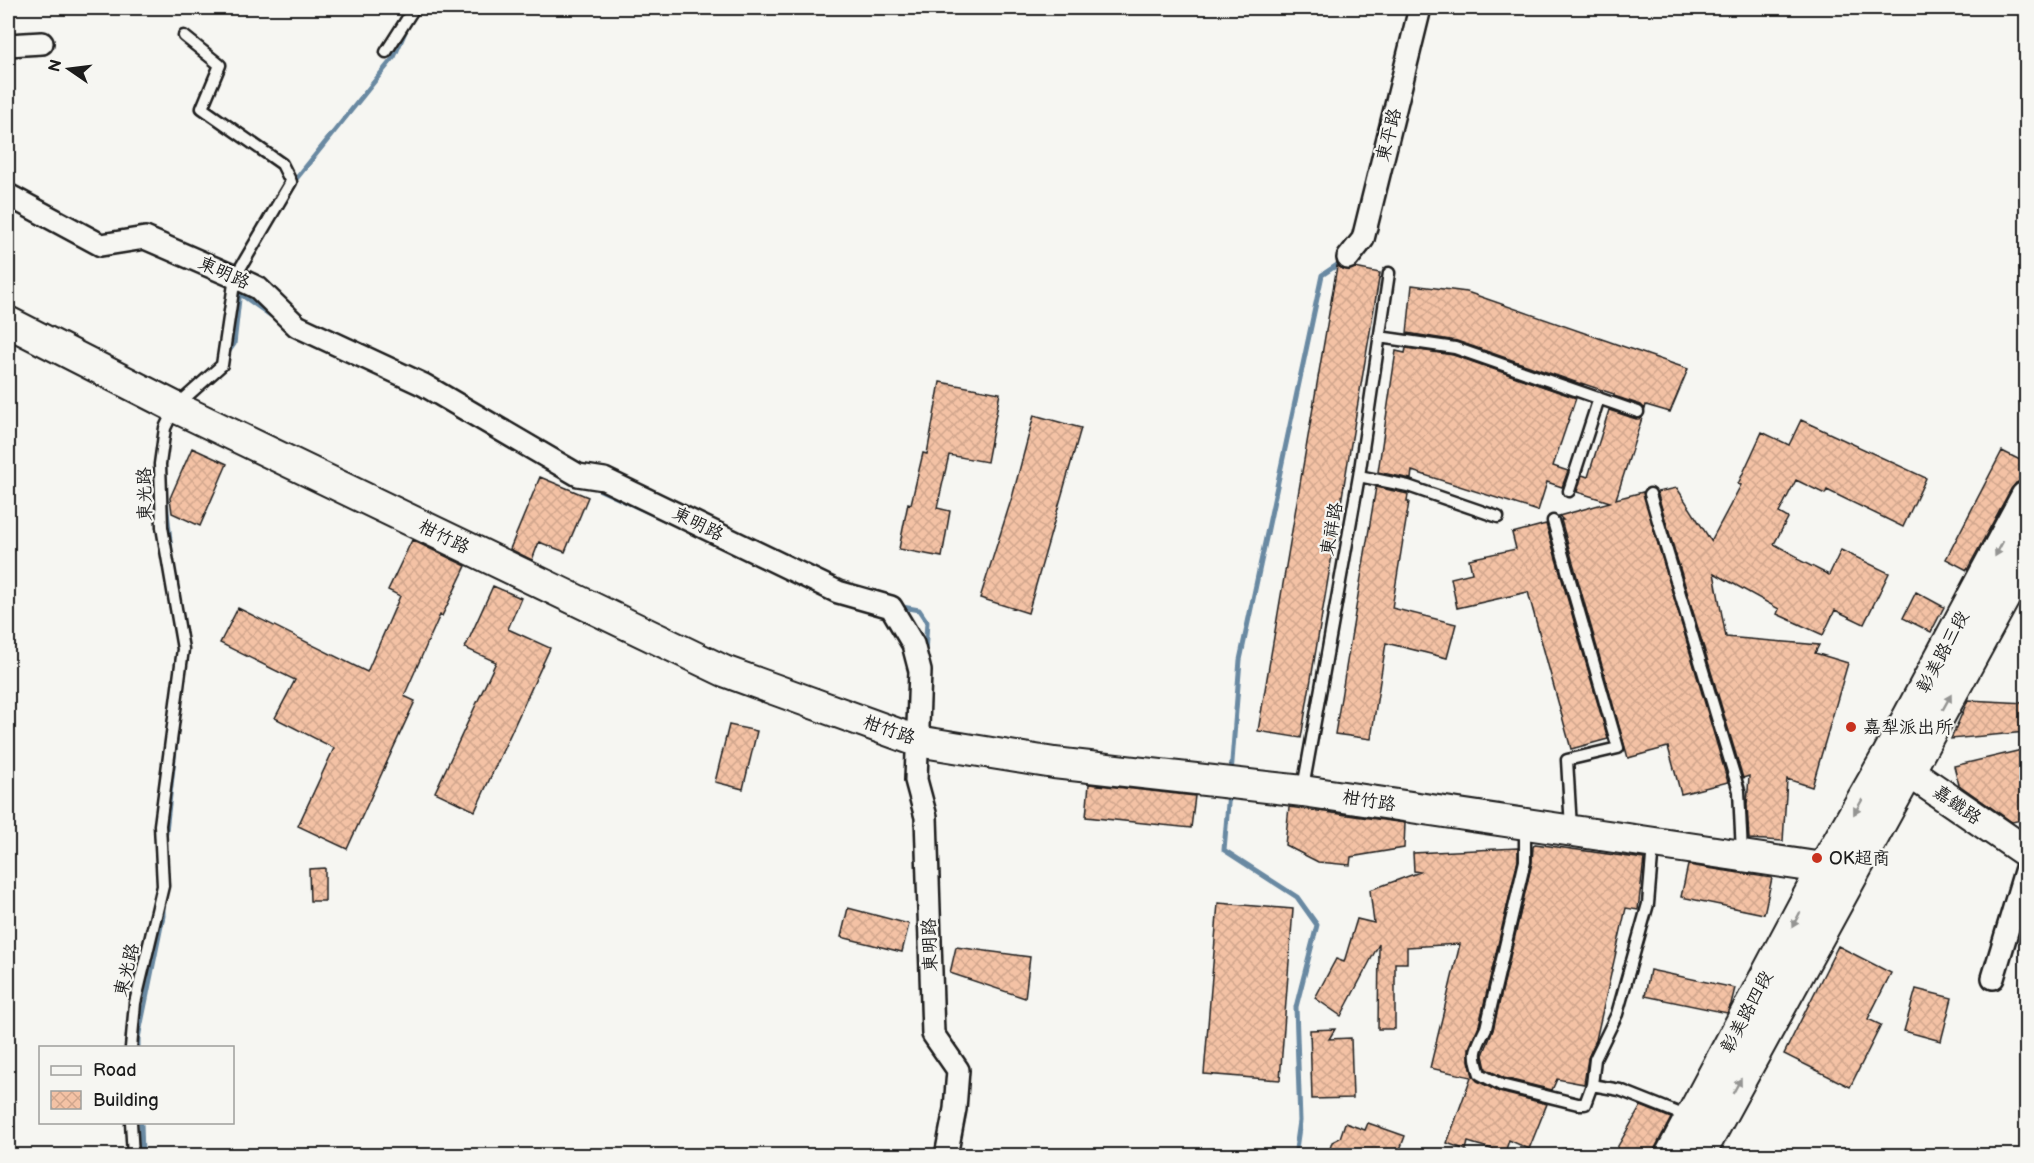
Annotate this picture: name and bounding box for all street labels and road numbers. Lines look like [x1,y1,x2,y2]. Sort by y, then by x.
street label: 東平路 [1372,106,1406,164]
street label: 東明路 [195,252,253,294]
street label: 東光路 [134,467,156,521]
street label: 東祥路 [1317,501,1347,557]
street label: 東明路 [669,503,727,545]
street label: 柑竹路 [415,516,473,558]
street label: 彰美路三段 [1913,607,1973,697]
street label: 柑竹路 [860,711,918,749]
street label: 嘉鐵路 [1929,781,1985,829]
street label: 柑竹路 [1341,786,1397,816]
street label: 東明路 [919,918,941,972]
street label: 東光路 [110,941,144,999]
street label: 彰美路四段 [1717,967,1777,1057]

